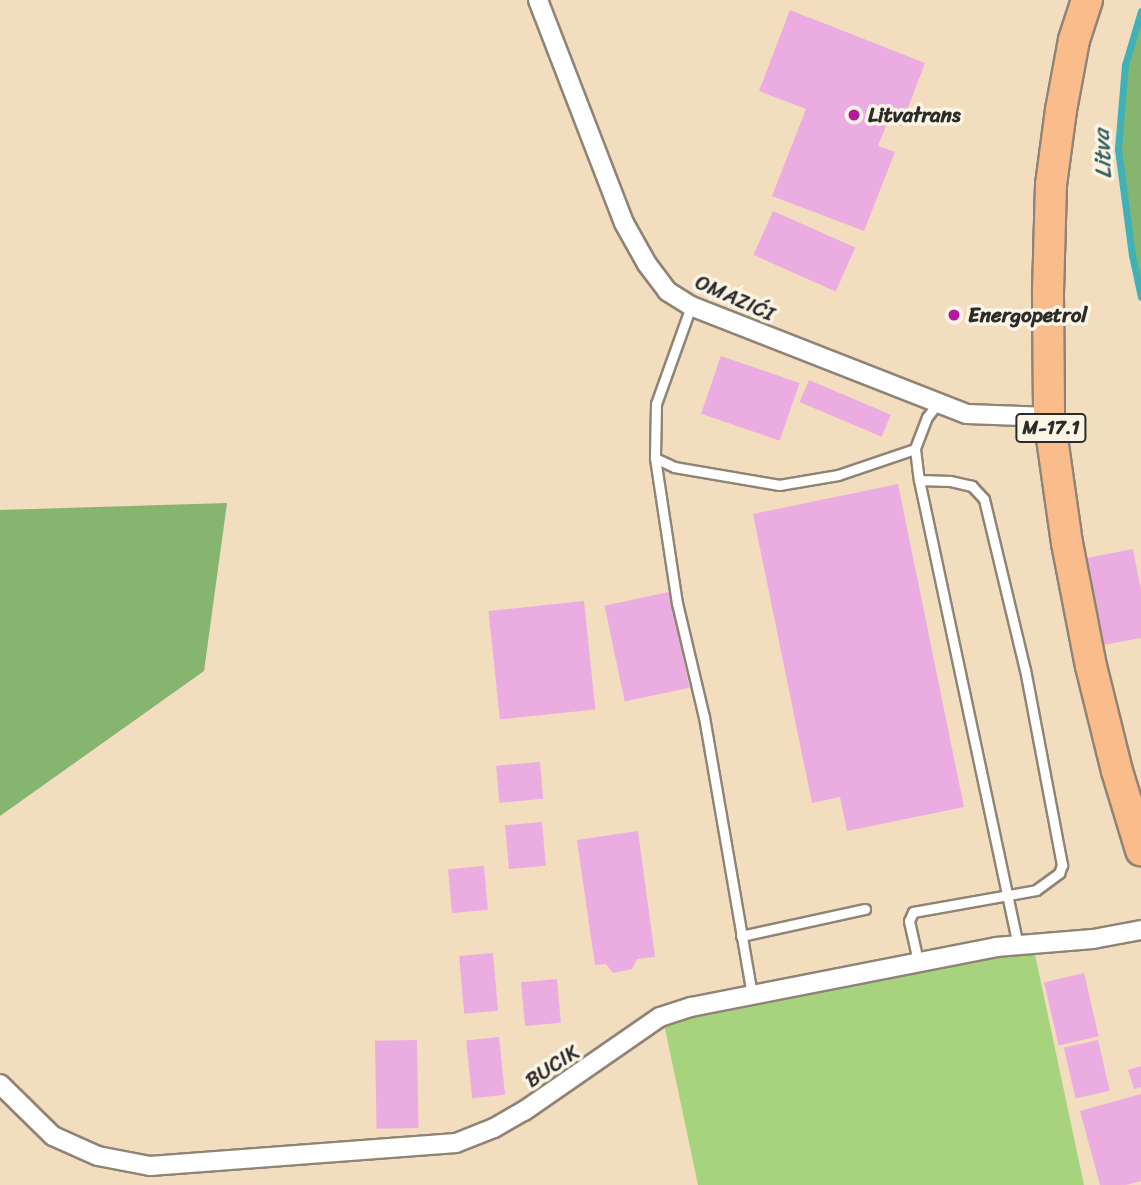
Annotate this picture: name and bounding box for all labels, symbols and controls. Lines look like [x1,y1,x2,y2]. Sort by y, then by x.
place label: Litvatrans [868,102,961,128]
marker: Litvatrans [846,107,862,123]
water label: Litva [1088,129,1118,179]
street label: OMAZIĆI [691,269,779,327]
place label: Energopetrol [968,302,1087,328]
marker: Energopetrol [946,307,962,323]
road number: M-17.1 [1014,412,1088,444]
street label: BUCIK [520,1039,584,1093]

